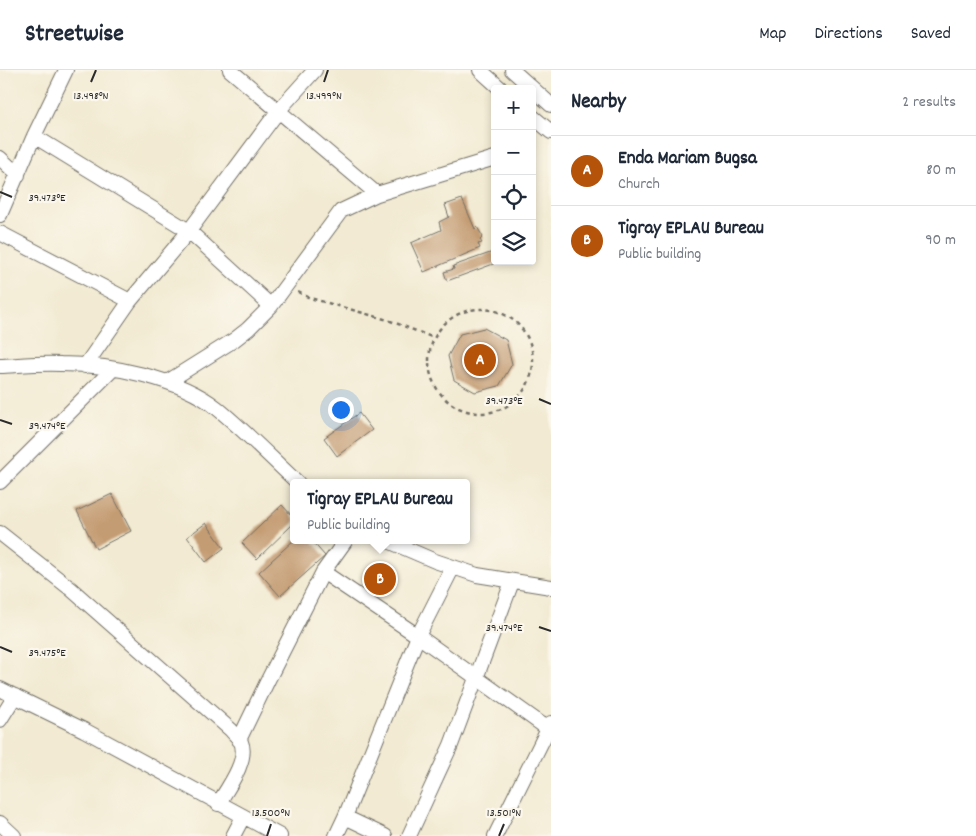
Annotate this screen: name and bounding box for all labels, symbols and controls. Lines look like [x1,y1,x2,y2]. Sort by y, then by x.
text: Streetwise [25,18,124,52]
text: Map [759,22,786,47]
text: Directions [814,22,883,47]
text: Saved [911,22,951,47]
map controls [491,85,536,265]
button: + [491,85,536,130]
text: 13.498°N [73,88,109,105]
text: 13.499°N [306,88,342,105]
text: Nearby [571,88,626,118]
text: 2 results [902,91,956,114]
button: − [491,130,536,175]
text: Enda Mariam Bugsa [618,146,757,173]
text: A [583,159,591,182]
text: 80 m [926,159,956,182]
text: Church [618,173,660,196]
button: locate [491,175,536,220]
text: 39.473°E [28,190,66,207]
text: Tigray EPLAU Bureau [618,216,764,243]
button: layers [491,220,536,265]
text: B [583,229,591,252]
text: 90 m [925,229,956,252]
text: Public building [618,243,701,266]
pin: A [464,341,496,379]
text: 39.473°E [485,393,523,410]
your location [328,397,354,423]
text: 39.474°E [29,418,66,435]
popup [290,479,470,544]
text: Tigray EPLAU Bureau [307,487,453,514]
text: Public building [307,514,390,537]
pin: B [364,560,396,598]
text: 39.474°E [486,620,523,637]
text: 39.475°E [28,645,66,662]
text: 13.500°N [252,805,290,822]
text: 13.501°N [487,805,521,822]

